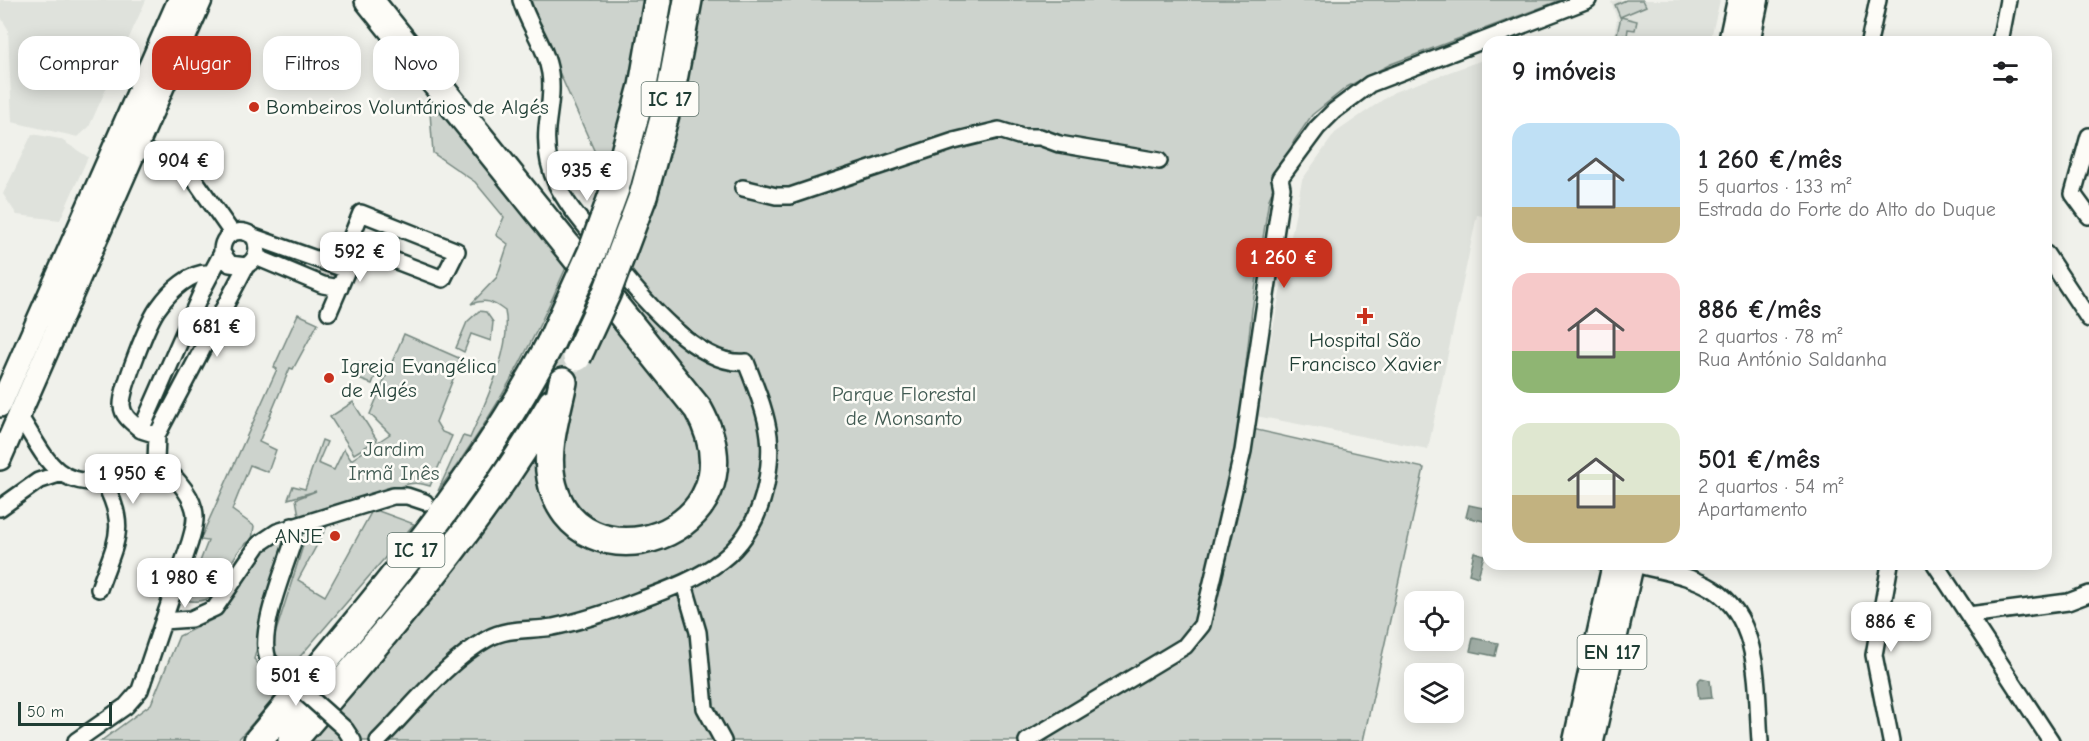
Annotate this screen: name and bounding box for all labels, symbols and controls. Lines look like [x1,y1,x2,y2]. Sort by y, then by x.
chip: Comprar [18,36,140,90]
chip: Alugar [152,36,251,90]
chip: Filtros [263,36,361,90]
chip: Novo [373,36,459,90]
icon: filters [1989,56,2022,89]
text: 9 imóveis [1512,57,1616,87]
road number: IC 17 [642,82,698,116]
place label: Bombeiros Voluntários de Algés [266,95,549,119]
marker: Bombeiros Voluntários de Algés [247,100,261,114]
pin: 904 € [142,141,226,192]
text: 1 260 €/mês [1698,145,1842,175]
icon: home [1560,147,1632,219]
text: 904 € [158,149,210,172]
pin: 935 € [545,151,629,202]
text: 935 € [561,159,613,182]
text: 5 quartos · 133 m² [1698,175,1851,198]
text: Estrada do Forte do Alto do Duque [1698,198,1996,221]
pin: 592 € [318,232,402,283]
pin: 1 260 € [1229,238,1339,289]
text: 592 € [334,240,386,263]
text: 1 260 € [1250,246,1318,269]
text: 886 €/mês [1698,295,1821,325]
icon: home [1560,297,1632,369]
pin: 681 € [175,307,259,358]
marker: Hospital São Francisco Xavier [1356,307,1374,325]
text: 681 € [192,315,242,338]
text: 2 quartos · 78 m² [1698,325,1843,348]
place label: Hospital São Francisco Xavier [1289,328,1442,376]
text: Rua António Saldanha [1698,348,1887,371]
place label: Igreja Evangélica de Algés [341,354,497,402]
marker: Igreja Evangélica de Algés [322,371,336,385]
park label: Parque Florestal de Monsanto [832,382,976,430]
park label: Jardim Irmã Inês [349,437,439,485]
text: 501 €/mês [1698,445,1820,475]
icon: home [1560,447,1632,519]
pin: 1 950 € [78,454,188,505]
text: 1 950 € [99,462,167,485]
text: 2 quartos · 54 m² [1698,475,1843,498]
text: Apartamento [1698,498,1807,521]
place label: ANJE [275,524,323,548]
marker: ANJE [328,529,342,543]
road number: IC 17 [388,533,444,567]
pin: 1 980 € [130,558,240,609]
text: 1 980 € [151,566,219,589]
map controls [1404,591,1464,723]
button: locate [1404,591,1464,651]
pin: 886 € [1849,602,1933,653]
text: 886 € [1865,610,1917,633]
road number: EN 117 [1578,635,1646,669]
pin: 501 € [254,656,338,707]
button: layers [1404,663,1464,723]
text: 501 € [271,664,321,687]
scale bar [18,699,112,726]
text: 50 m [27,703,64,721]

